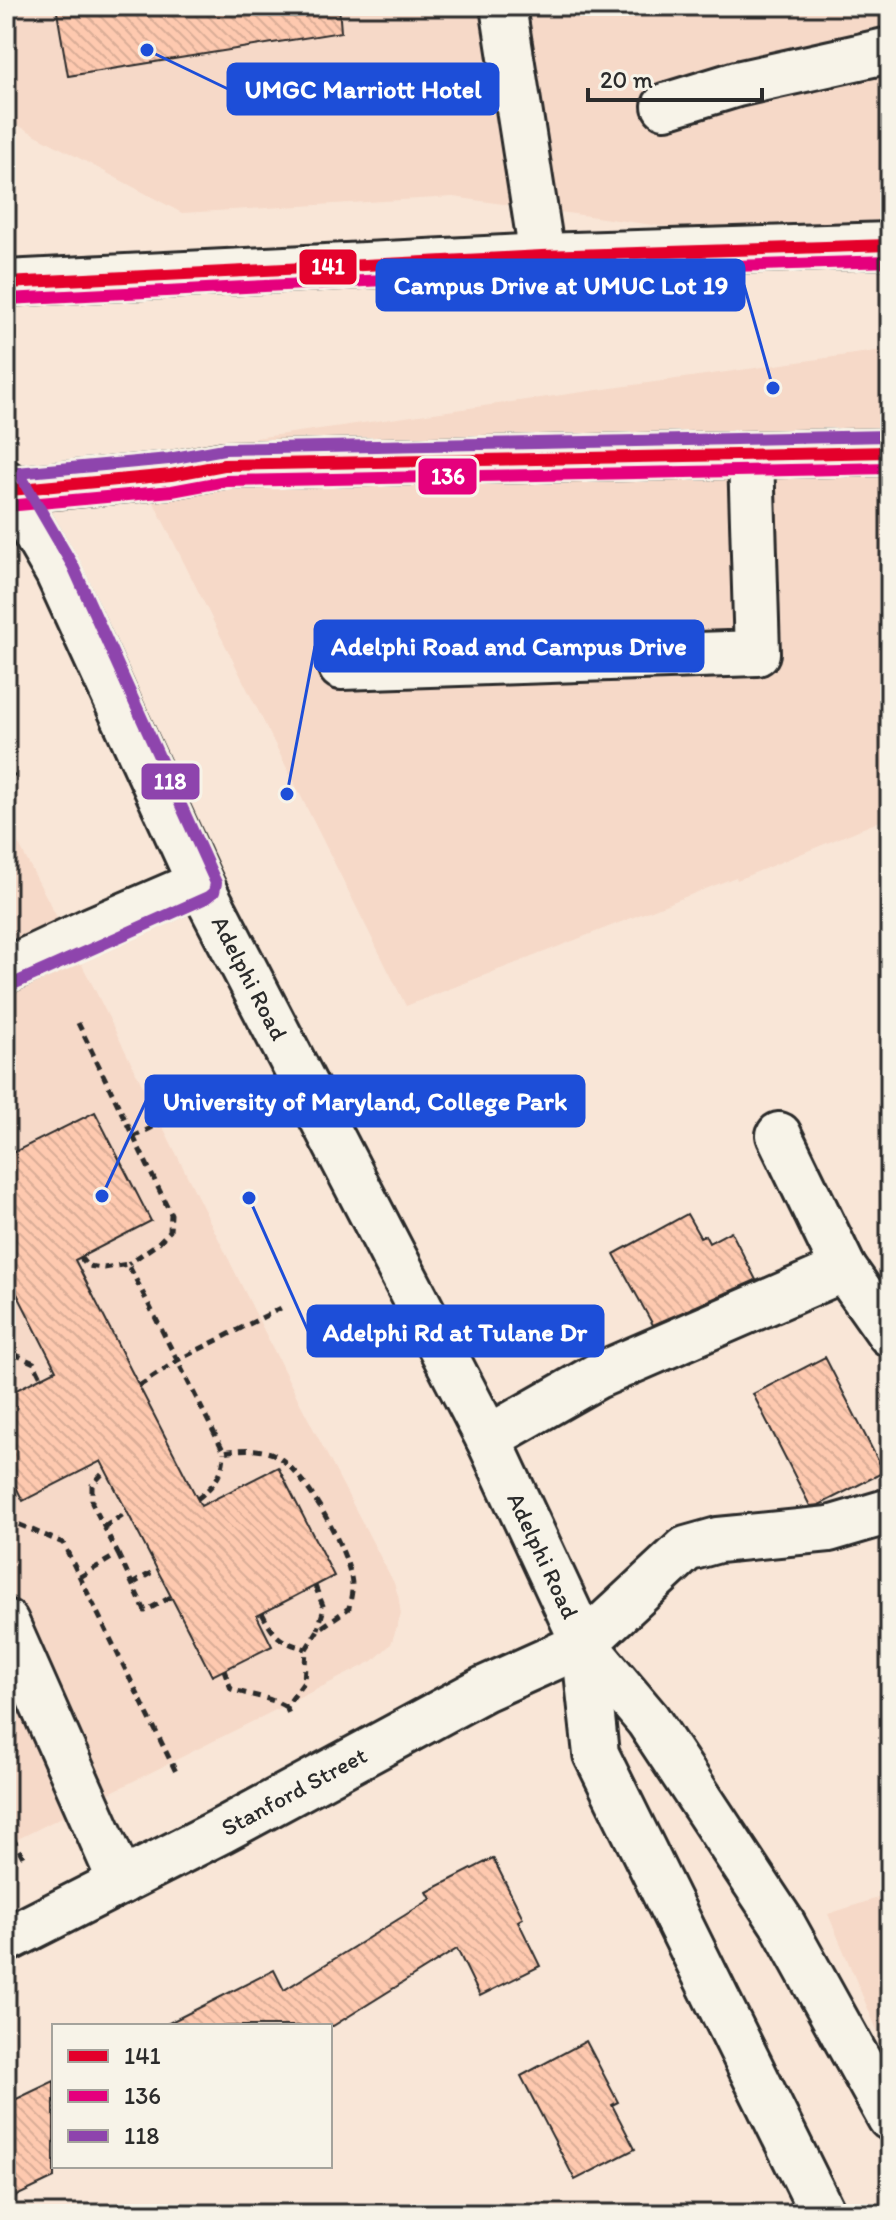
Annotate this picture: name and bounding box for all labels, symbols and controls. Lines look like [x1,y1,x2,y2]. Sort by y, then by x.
scale bar [588,52,762,102]
callout: UMGC Marriott Hotel [228,64,498,114]
text: 20 m [600,65,653,94]
text: UMGC Marriott Hotel [244,73,482,105]
line badge: 141 [298,248,358,286]
text: 141 [311,253,346,280]
callout: Campus Drive at UMUC Lot 19 [377,260,744,310]
text: Campus Drive at UMUC Lot 19 [394,269,728,301]
line badge: 136 [417,457,478,496]
text: 136 [431,463,465,490]
callout: Adelphi Road and Campus Drive [315,621,703,671]
text: Adelphi Road and Campus Drive [330,630,687,662]
line badge: 118 [140,762,201,801]
text: 118 [154,768,186,795]
street label: Adelphi Road [206,911,294,1045]
callout: University of Maryland, College Park [146,1076,584,1126]
text: University of Maryland, College Park [163,1085,568,1117]
callout: Adelphi Rd at Tulane Dr [308,1306,603,1356]
text: Adelphi Rd at Tulane Dr [322,1316,588,1348]
street label: Adelphi Road [501,1488,585,1623]
street label: Stanford Street [216,1740,371,1842]
legend [52,2024,332,2168]
text: 141 [124,2041,161,2070]
text: 136 [124,2081,161,2110]
text: 118 [124,2121,159,2150]

